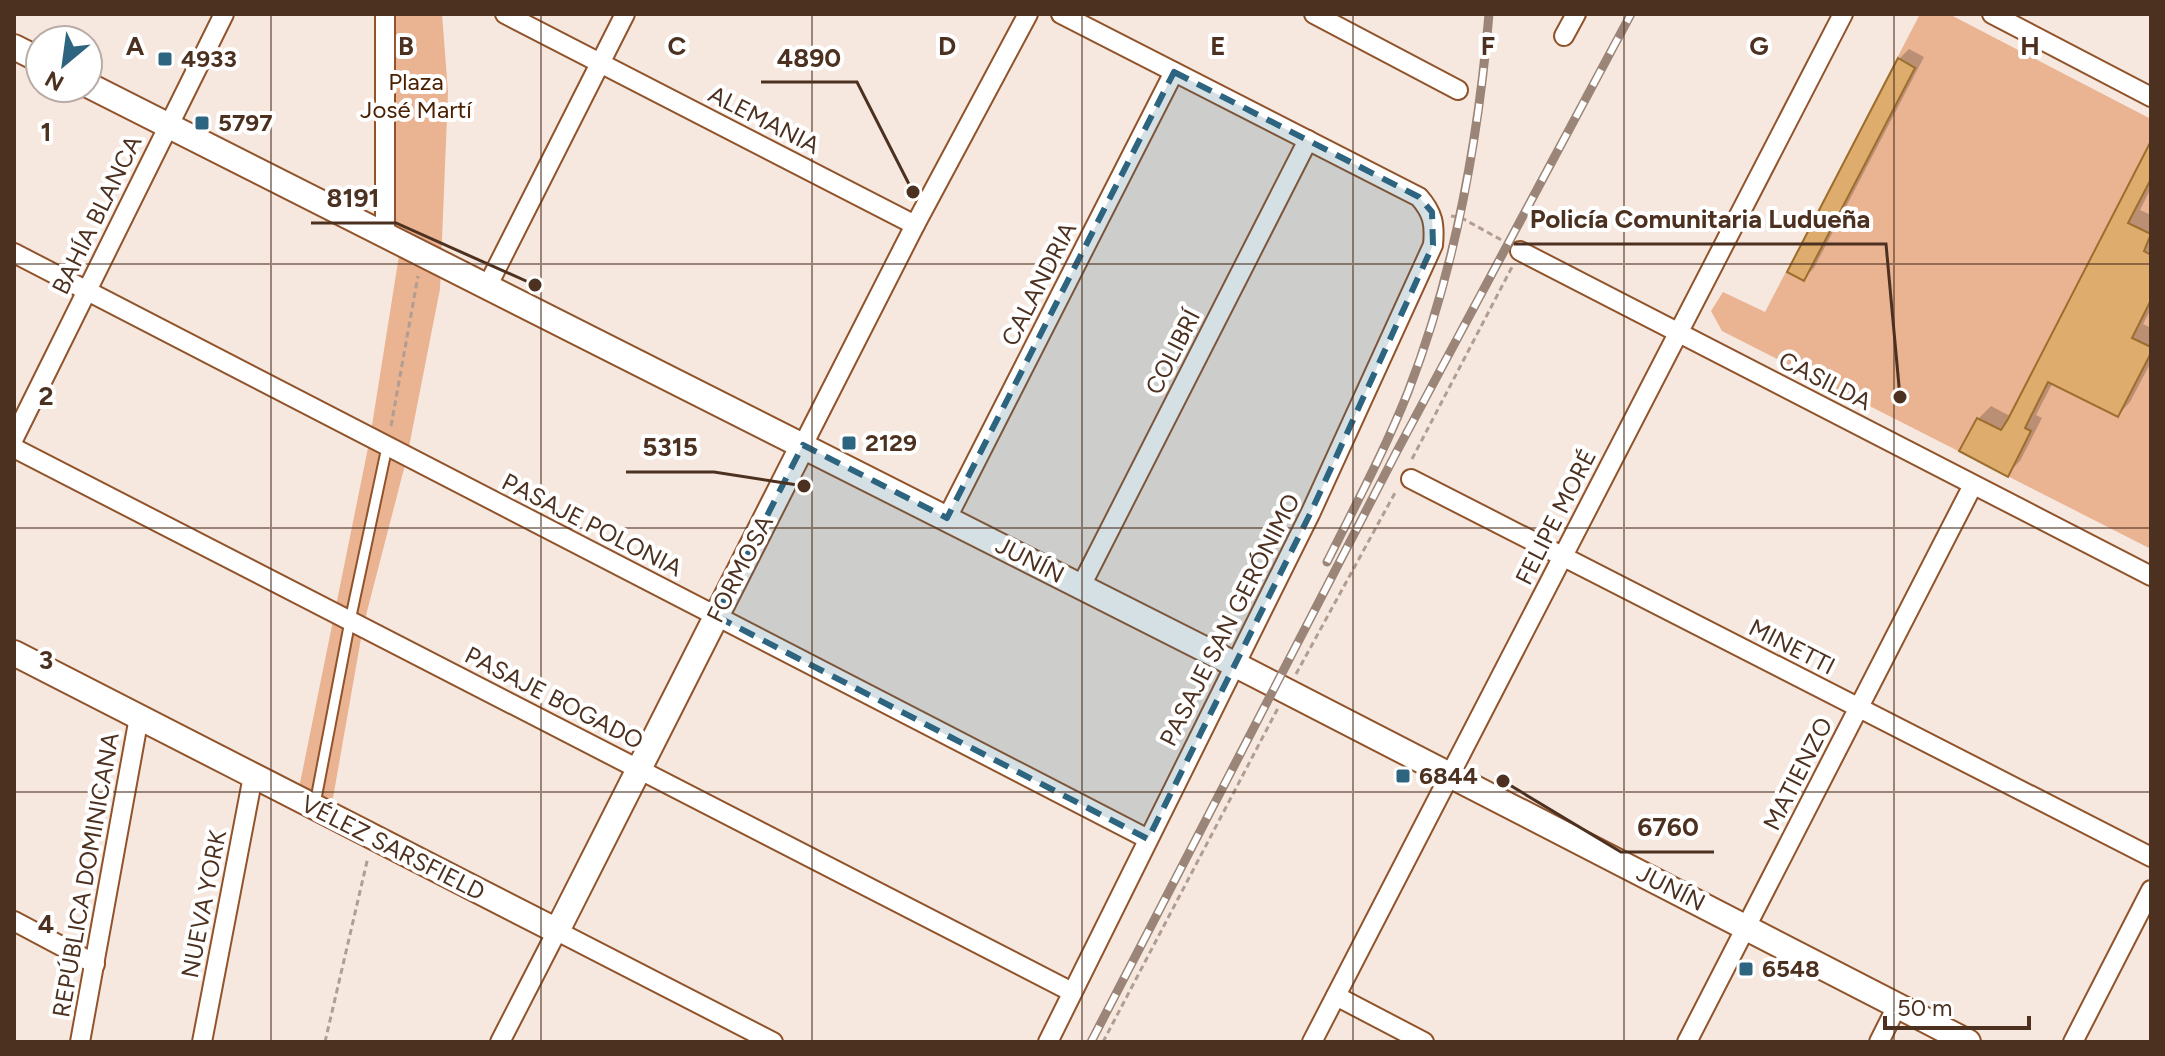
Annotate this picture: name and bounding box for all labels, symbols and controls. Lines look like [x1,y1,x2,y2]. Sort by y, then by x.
north arrow [24,24,104,104]
text: A [126,30,145,62]
text: B [398,30,414,62]
text: C [668,30,687,62]
text: D [938,30,956,62]
text: E [1210,30,1226,62]
text: F [1481,30,1495,62]
text: G [1749,30,1769,62]
text: H [2020,30,2040,62]
callout: 4890 [761,32,857,82]
text: 4890 [777,42,841,74]
place label: 4933 [181,44,237,73]
marker: 4933 [156,50,174,68]
text: N [41,65,69,97]
park label: Plaza José Martí [360,67,473,124]
street label: ALEMANIA [704,79,825,160]
place label: 5797 [218,108,273,137]
marker: 5797 [193,114,211,132]
text: 1 [41,116,51,148]
street label: BAHÍA BLANCA [46,130,148,299]
callout: 8191 [311,173,396,223]
text: 8191 [327,182,379,214]
callout: Policía Comunitaria Ludueña [1514,194,1886,244]
text: Policía Comunitaria Ludueña [1530,203,1870,235]
street label: CALANDRIA [995,216,1082,351]
street label: COLIBRÍ [1139,304,1206,399]
street label: CASILDA [1774,345,1877,417]
text: 2 [38,380,54,412]
callout: 5315 [626,422,714,472]
place label: 2129 [865,428,917,457]
text: 5315 [642,431,698,463]
marker: 2129 [840,434,858,452]
street label: FELIPE MORÉ [1509,444,1602,589]
street label: PASAJE POLONIA [497,467,688,583]
street label: PASAJE SAN GERÓNIMO [1153,489,1306,751]
street label: FORMOSA [700,510,779,627]
street label: JUNÍN [991,530,1069,589]
street label: MINETTI [1744,613,1840,680]
street label: PASAJE BOGADO [460,640,648,755]
text: 3 [39,644,53,676]
street label: MATIENZO [1757,712,1838,835]
street label: REPÚBLICA DOMINICANA [46,730,125,1020]
place label: 6844 [1419,761,1478,790]
marker: 6844 [1394,767,1412,785]
street label: VÉLEZ SARSFIELD [297,789,490,906]
callout: 6760 [1621,802,1714,852]
text: 6760 [1637,811,1699,843]
street label: NUEVA YORK [175,827,232,980]
street label: JUNÍN [1632,858,1710,917]
text: 4 [38,908,54,940]
place label: 6548 [1762,954,1820,983]
marker: 6548 [1737,960,1755,978]
scale bar [1885,980,2029,1030]
text: 50 m [1897,993,1953,1022]

